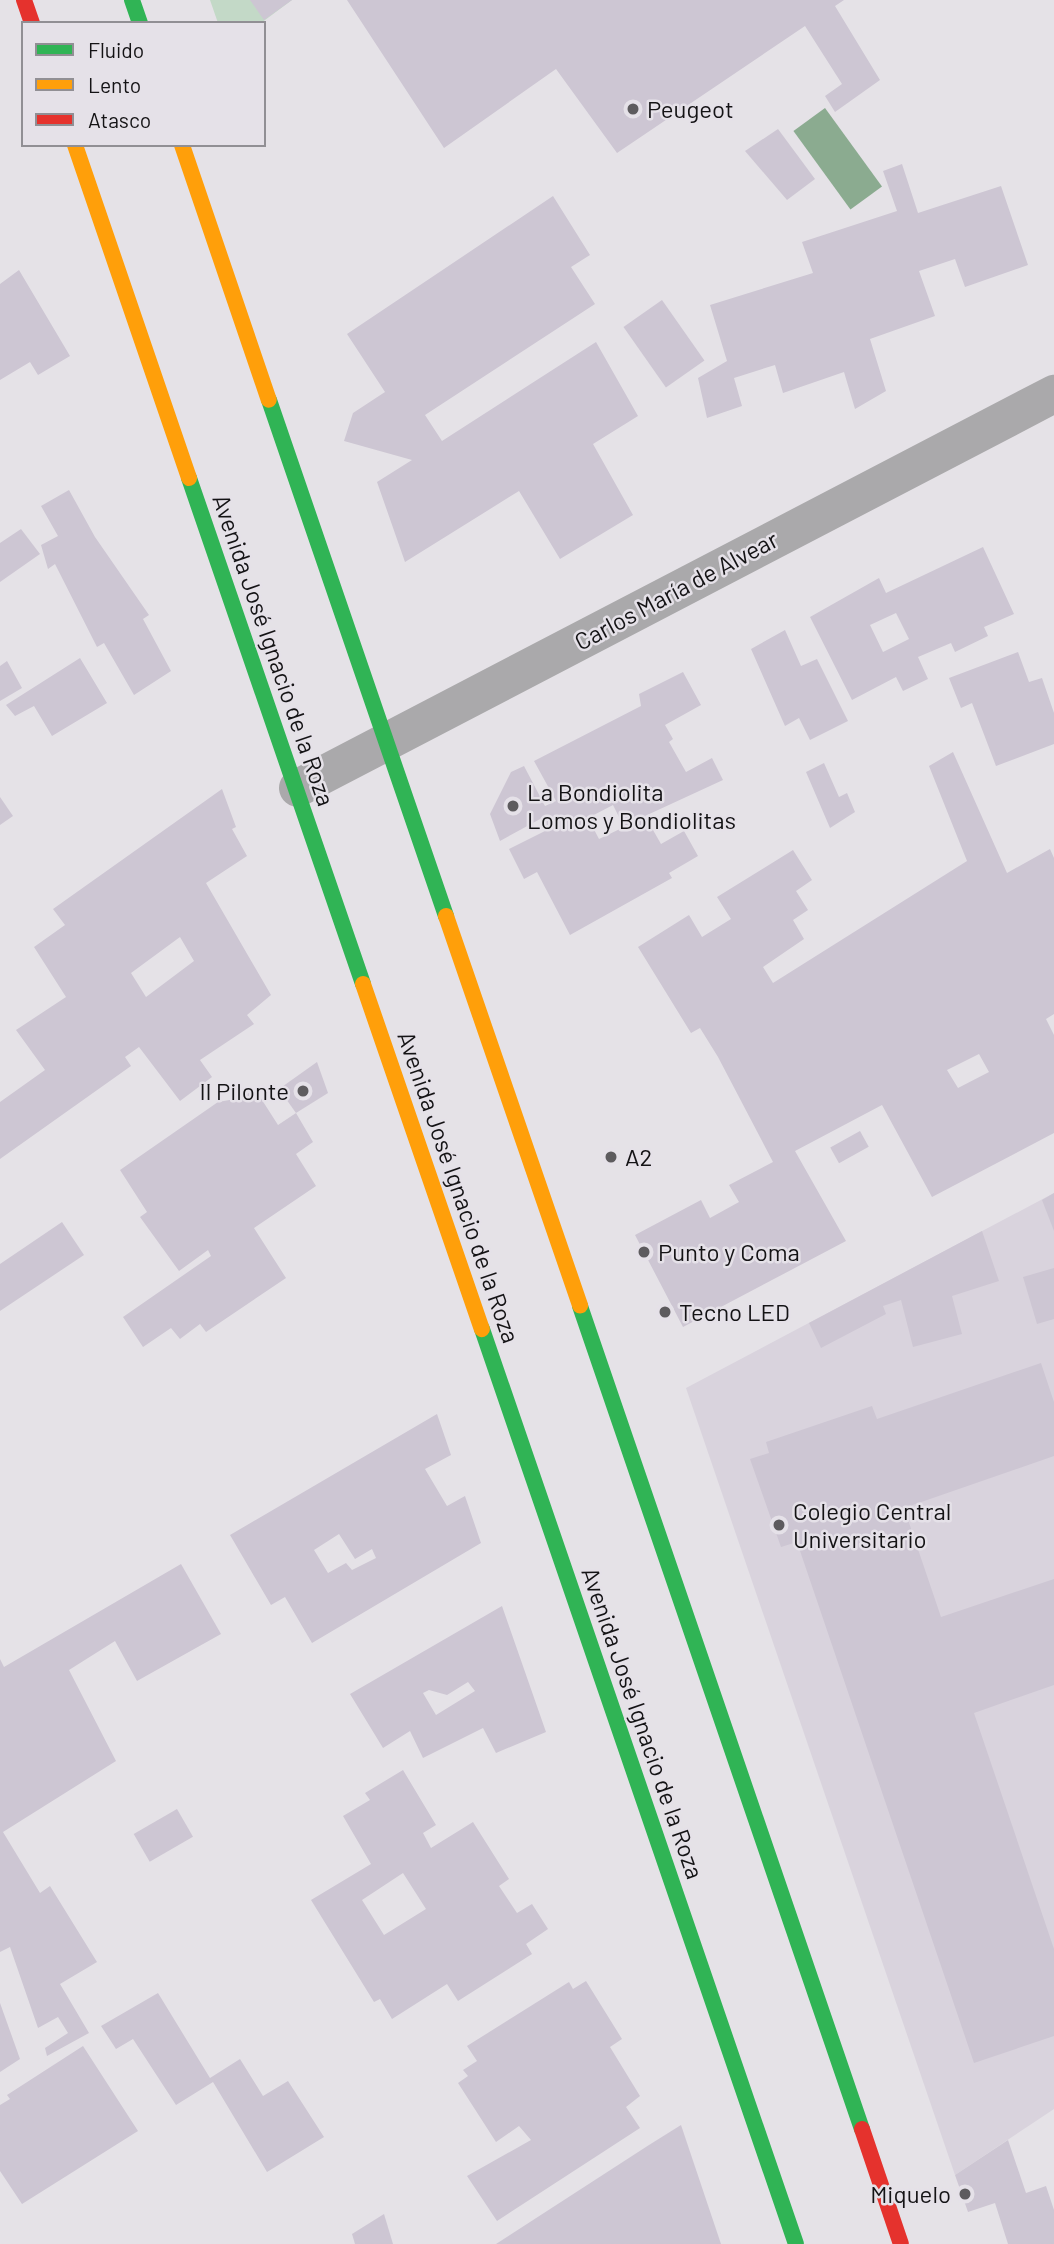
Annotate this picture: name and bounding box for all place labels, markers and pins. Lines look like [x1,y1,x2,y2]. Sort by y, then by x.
place label: Peugeot [647,95,734,123]
marker: Peugeot [625,101,641,117]
place label: La Bondiolita Lomos y Bondiolitas [527,778,736,834]
marker: La Bondiolita Lomos y Bondiolitas [505,798,521,814]
place label: Il Pilonte [199,1077,289,1105]
marker: Il Pilonte [295,1083,311,1099]
place label: A2 [625,1143,652,1171]
marker: A2 [603,1149,619,1165]
place label: Punto y Coma [658,1238,800,1266]
marker: Punto y Coma [636,1244,652,1260]
place label: Tecno LED [679,1298,790,1326]
marker: Tecno LED [657,1304,673,1320]
place label: Colegio Central Universitario [793,1497,951,1553]
marker: Colegio Central Universitario [771,1517,787,1533]
place label: Miquelo [870,2180,951,2208]
marker: Miquelo [957,2186,973,2202]

